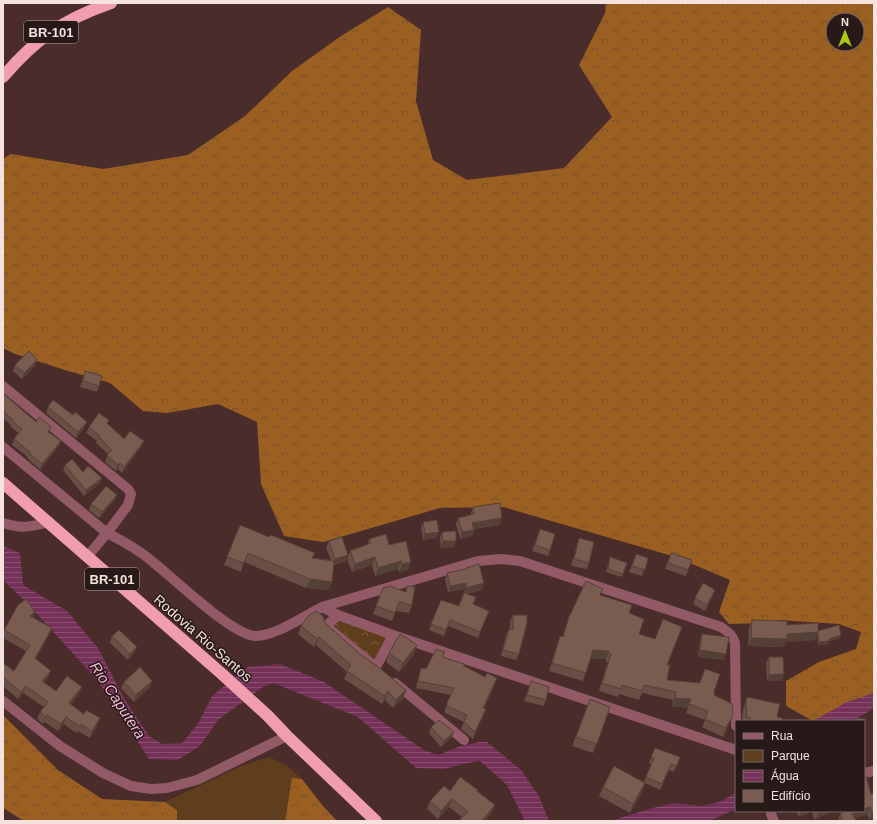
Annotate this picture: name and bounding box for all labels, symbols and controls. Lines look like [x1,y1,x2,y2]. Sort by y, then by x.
north arrow [825,12,865,52]
text: N [841,16,849,28]
road number: BR-101 [24,21,78,43]
road number: BR-101 [85,568,139,590]
street label: Rodovia Rio-Santos [151,591,255,685]
water label: Rio Caputera [87,658,149,742]
legend [735,720,865,812]
text: Rua [771,729,793,743]
text: Parque [771,749,810,763]
text: Água [771,768,799,783]
text: Edifício [771,789,811,803]

